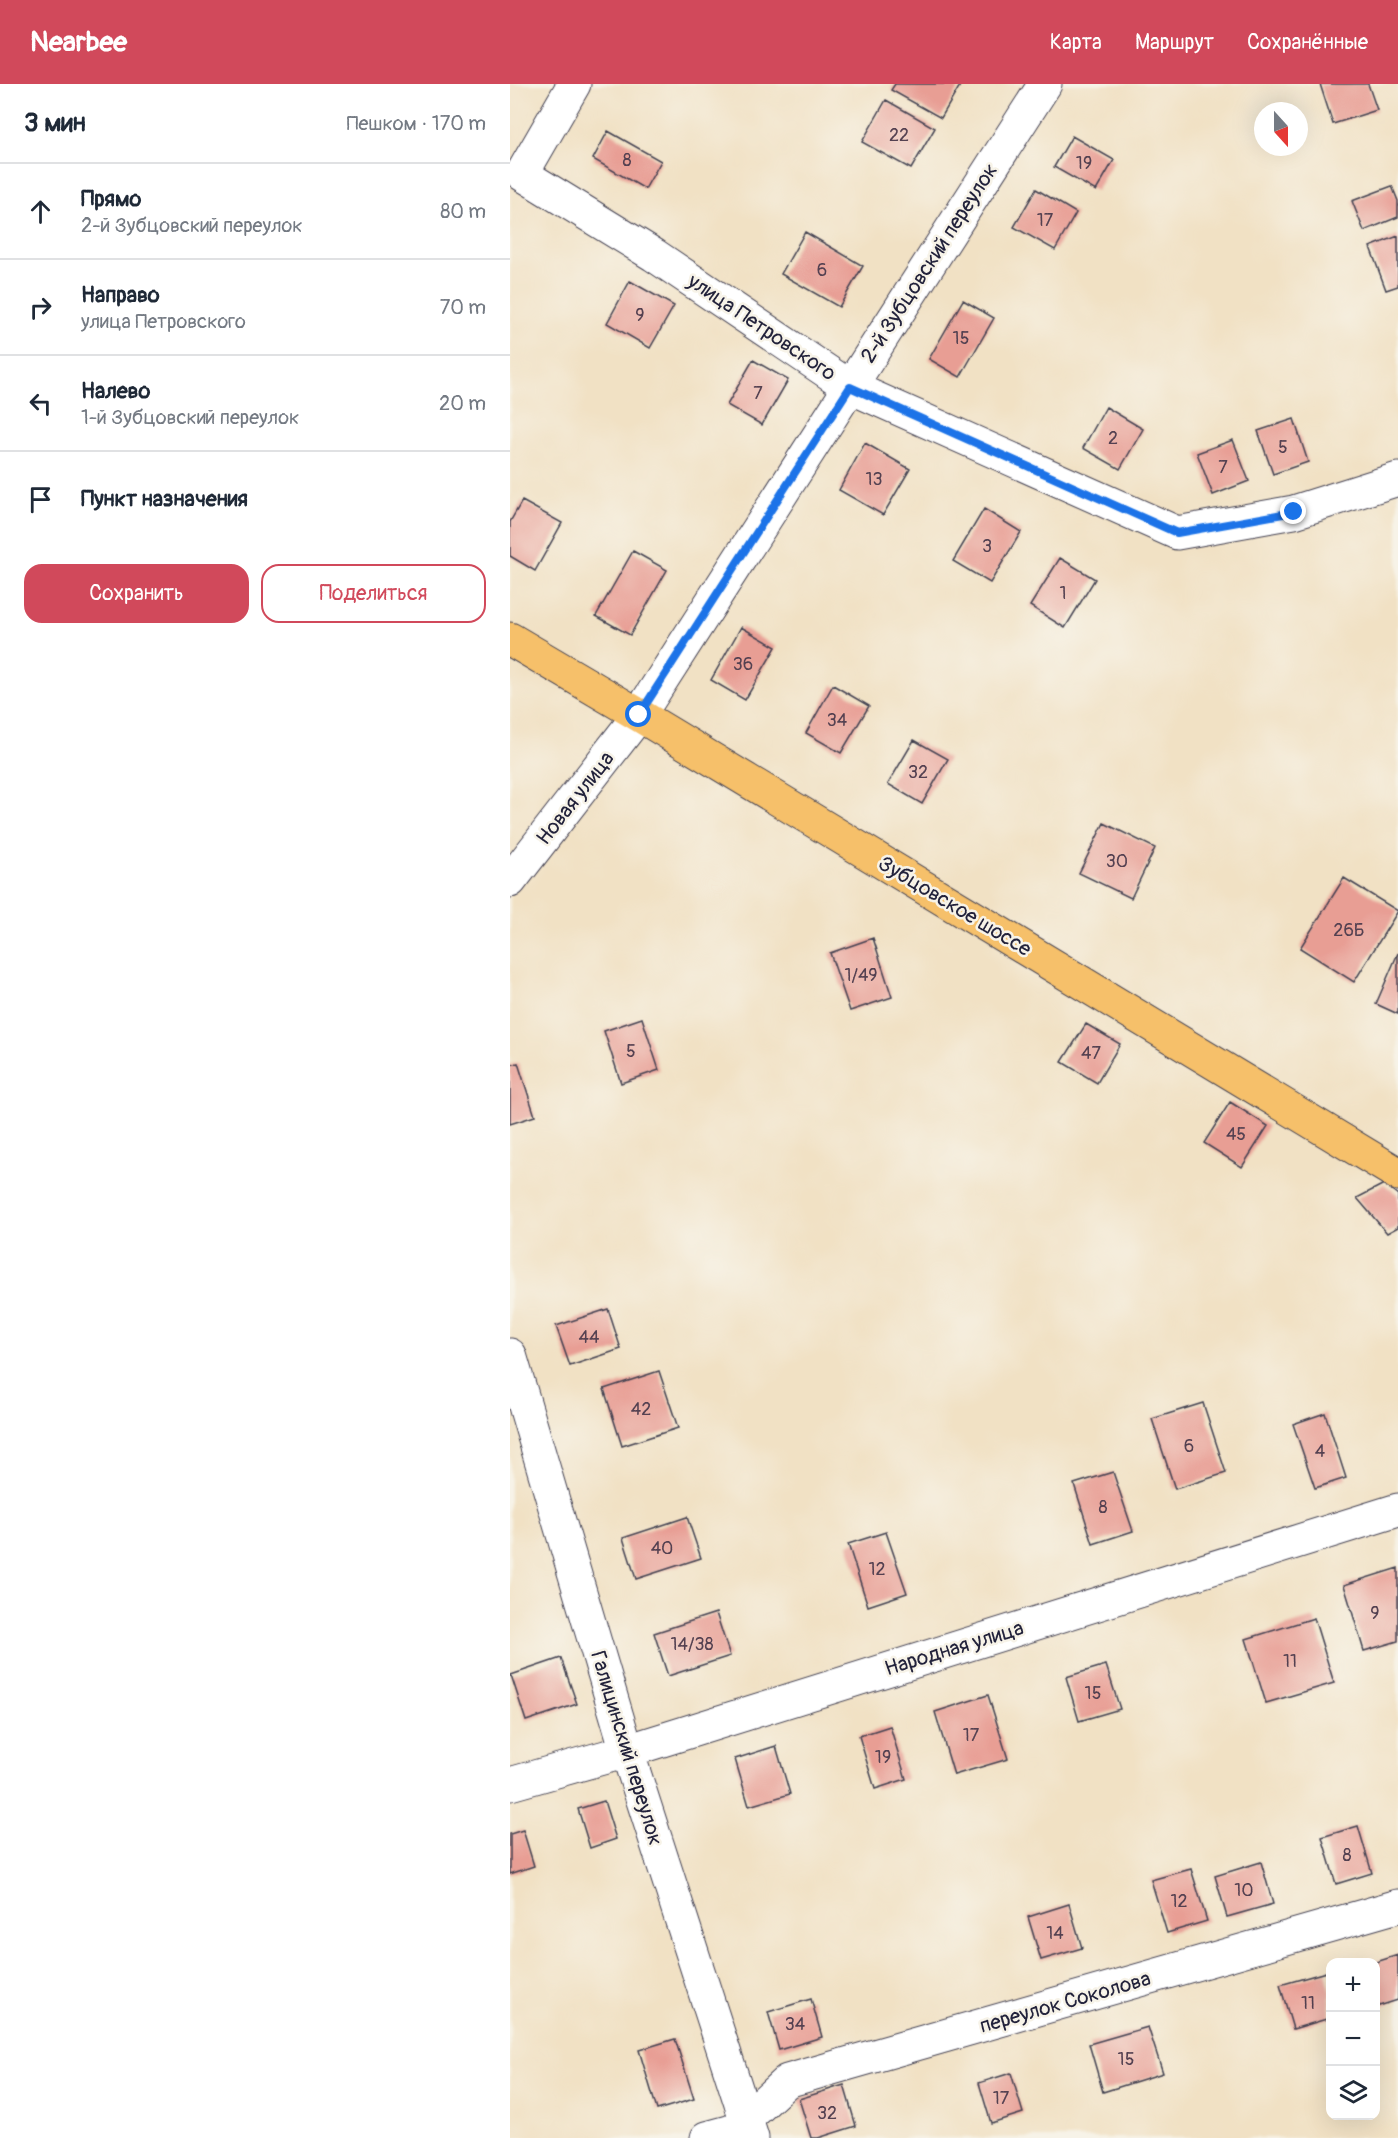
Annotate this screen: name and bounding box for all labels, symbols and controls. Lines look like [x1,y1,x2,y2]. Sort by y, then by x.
text: Nearbee [30,25,127,60]
text: Карта [1050,29,1102,56]
text: Маршрут [1135,29,1214,56]
text: Сохранённые [1247,29,1368,56]
north arrow [1254,102,1308,156]
text: 3 мин [24,107,86,139]
text: Пешком · 170 m [346,111,486,136]
house number: 22 [889,124,909,147]
house number: 8 [622,149,632,172]
house number: 19 [1076,152,1092,175]
street label: 2-й Зубцовский переулок [855,158,1004,368]
text: Прямо [81,185,141,213]
icon: ahead [24,195,57,228]
text: 80 m [440,199,486,224]
house number: 17 [1037,209,1054,232]
text: 2-й Зубцовский переулок [81,213,303,238]
house number: 6 [817,259,827,282]
street label: улица Петровского [682,267,841,387]
text: Направо [81,281,160,309]
icon: right [24,291,57,324]
text: 70 m [440,295,486,320]
house number: 9 [635,304,645,327]
text: улица Петровского [81,309,246,334]
house number: 15 [953,327,969,350]
text: Налево [81,377,150,405]
house number: 7 [753,382,763,405]
icon: left [24,387,57,420]
text: 20 m [439,391,486,416]
text: 1-й Зубцовский переулок [81,405,299,430]
house number: 2 [1108,427,1118,450]
house number: 5 [1278,436,1288,459]
house number: 7 [1218,456,1228,479]
house number: 13 [865,468,883,491]
icon: arrive [24,483,57,516]
text: Пункт назначения [81,485,248,513]
route end [1280,498,1306,524]
house number: 3 [982,535,992,558]
button: Сохранить [24,564,249,623]
button: Поделиться [261,564,486,623]
house number: 1 [1059,582,1067,605]
house number: 36 [733,653,753,676]
route start [625,701,651,727]
house number: 34 [827,709,848,732]
street label: Новая улица [530,746,620,851]
house number: 32 [908,761,928,784]
street label: Зубцовское шоссе [873,850,1037,963]
house number: 30 [1106,850,1128,873]
house number: 26Б [1333,919,1365,942]
house number: 1/49 [844,964,878,987]
house number: 5 [626,1040,636,1063]
house number: 47 [1081,1042,1101,1065]
house number: 45 [1226,1123,1246,1146]
house number: 44 [579,1326,600,1349]
house number: 42 [631,1398,651,1421]
house number: 6 [1184,1435,1194,1458]
house number: 4 [1315,1440,1326,1463]
house number: 8 [1098,1496,1108,1519]
house number: 40 [651,1537,673,1560]
house number: 12 [868,1558,886,1581]
house number: 9 [1370,1602,1380,1625]
street label: Народная улица [881,1615,1027,1682]
house number: 14/38 [670,1633,714,1656]
street label: Галицинский переулок [584,1648,669,1849]
house number: 11 [1283,1650,1297,1673]
house number: 15 [1085,1682,1101,1705]
house number: 17 [963,1724,980,1747]
house number: 19 [875,1746,891,1769]
house number: 8 [1342,1844,1352,1867]
house number: 10 [1234,1879,1254,1902]
house number: 12 [1170,1890,1188,1913]
house number: 14 [1046,1922,1064,1945]
map controls [1326,1958,1380,2120]
button: + [1326,1958,1380,2012]
street label: переулок Соколова [976,1965,1154,2040]
house number: 11 [1301,1992,1315,2015]
button: − [1326,2012,1380,2066]
house number: 34 [785,2013,806,2036]
house number: 15 [1118,2048,1134,2071]
button: layers [1326,2066,1380,2120]
house number: 17 [993,2087,1010,2110]
house number: 32 [817,2102,837,2125]

